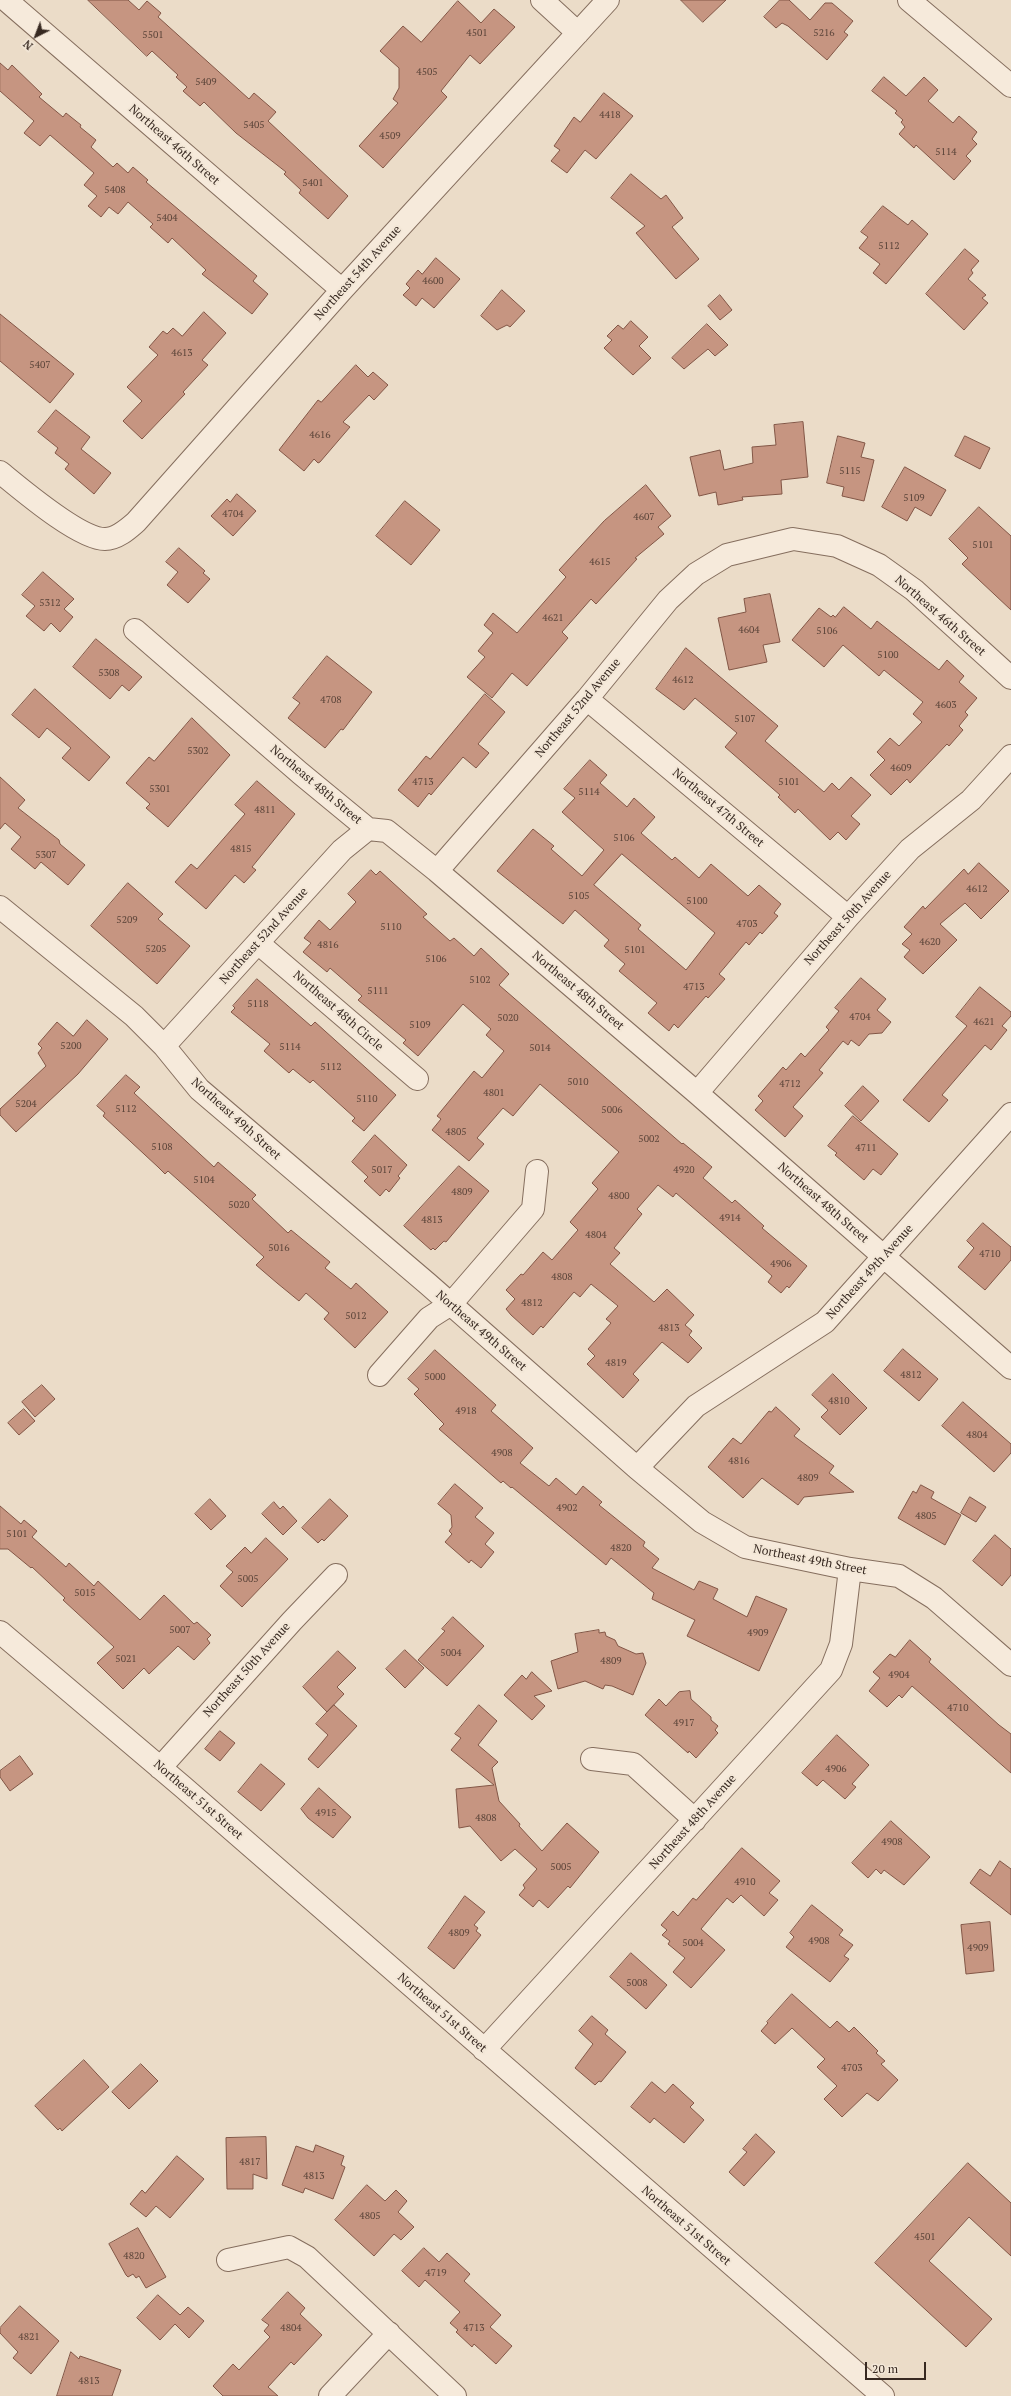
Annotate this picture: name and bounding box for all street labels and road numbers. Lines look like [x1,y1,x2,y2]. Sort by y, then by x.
street label: Northeast 46th Street [126,102,222,188]
street label: Northeast 54th Avenue [312,223,404,323]
street label: Northeast 46th Street [892,573,988,659]
street label: Northeast 52nd Avenue [532,656,624,760]
street label: Northeast 48th Street [267,742,365,828]
street label: Northeast 47th Street [669,766,767,850]
street label: Northeast 50th Avenue [802,868,894,968]
street label: Northeast 52nd Avenue [217,885,311,987]
street label: Northeast 48th Street [529,948,627,1034]
street label: Northeast 48th Circle [290,968,386,1054]
street label: Northeast 49th Street [188,1075,284,1163]
street label: Northeast 48th Street [775,1160,871,1246]
street label: Northeast 49th Avenue [824,1222,916,1322]
street label: Northeast 49th Street [433,1288,529,1374]
street label: Northeast 49th Street [752,1542,868,1578]
street label: Northeast 50th Avenue [201,1620,293,1720]
street label: Northeast 51st Street [150,1757,246,1843]
street label: Northeast 48th Avenue [647,1772,739,1872]
street label: Northeast 51st Street [394,1970,490,2056]
street label: Northeast 51st Street [638,2183,734,2269]

